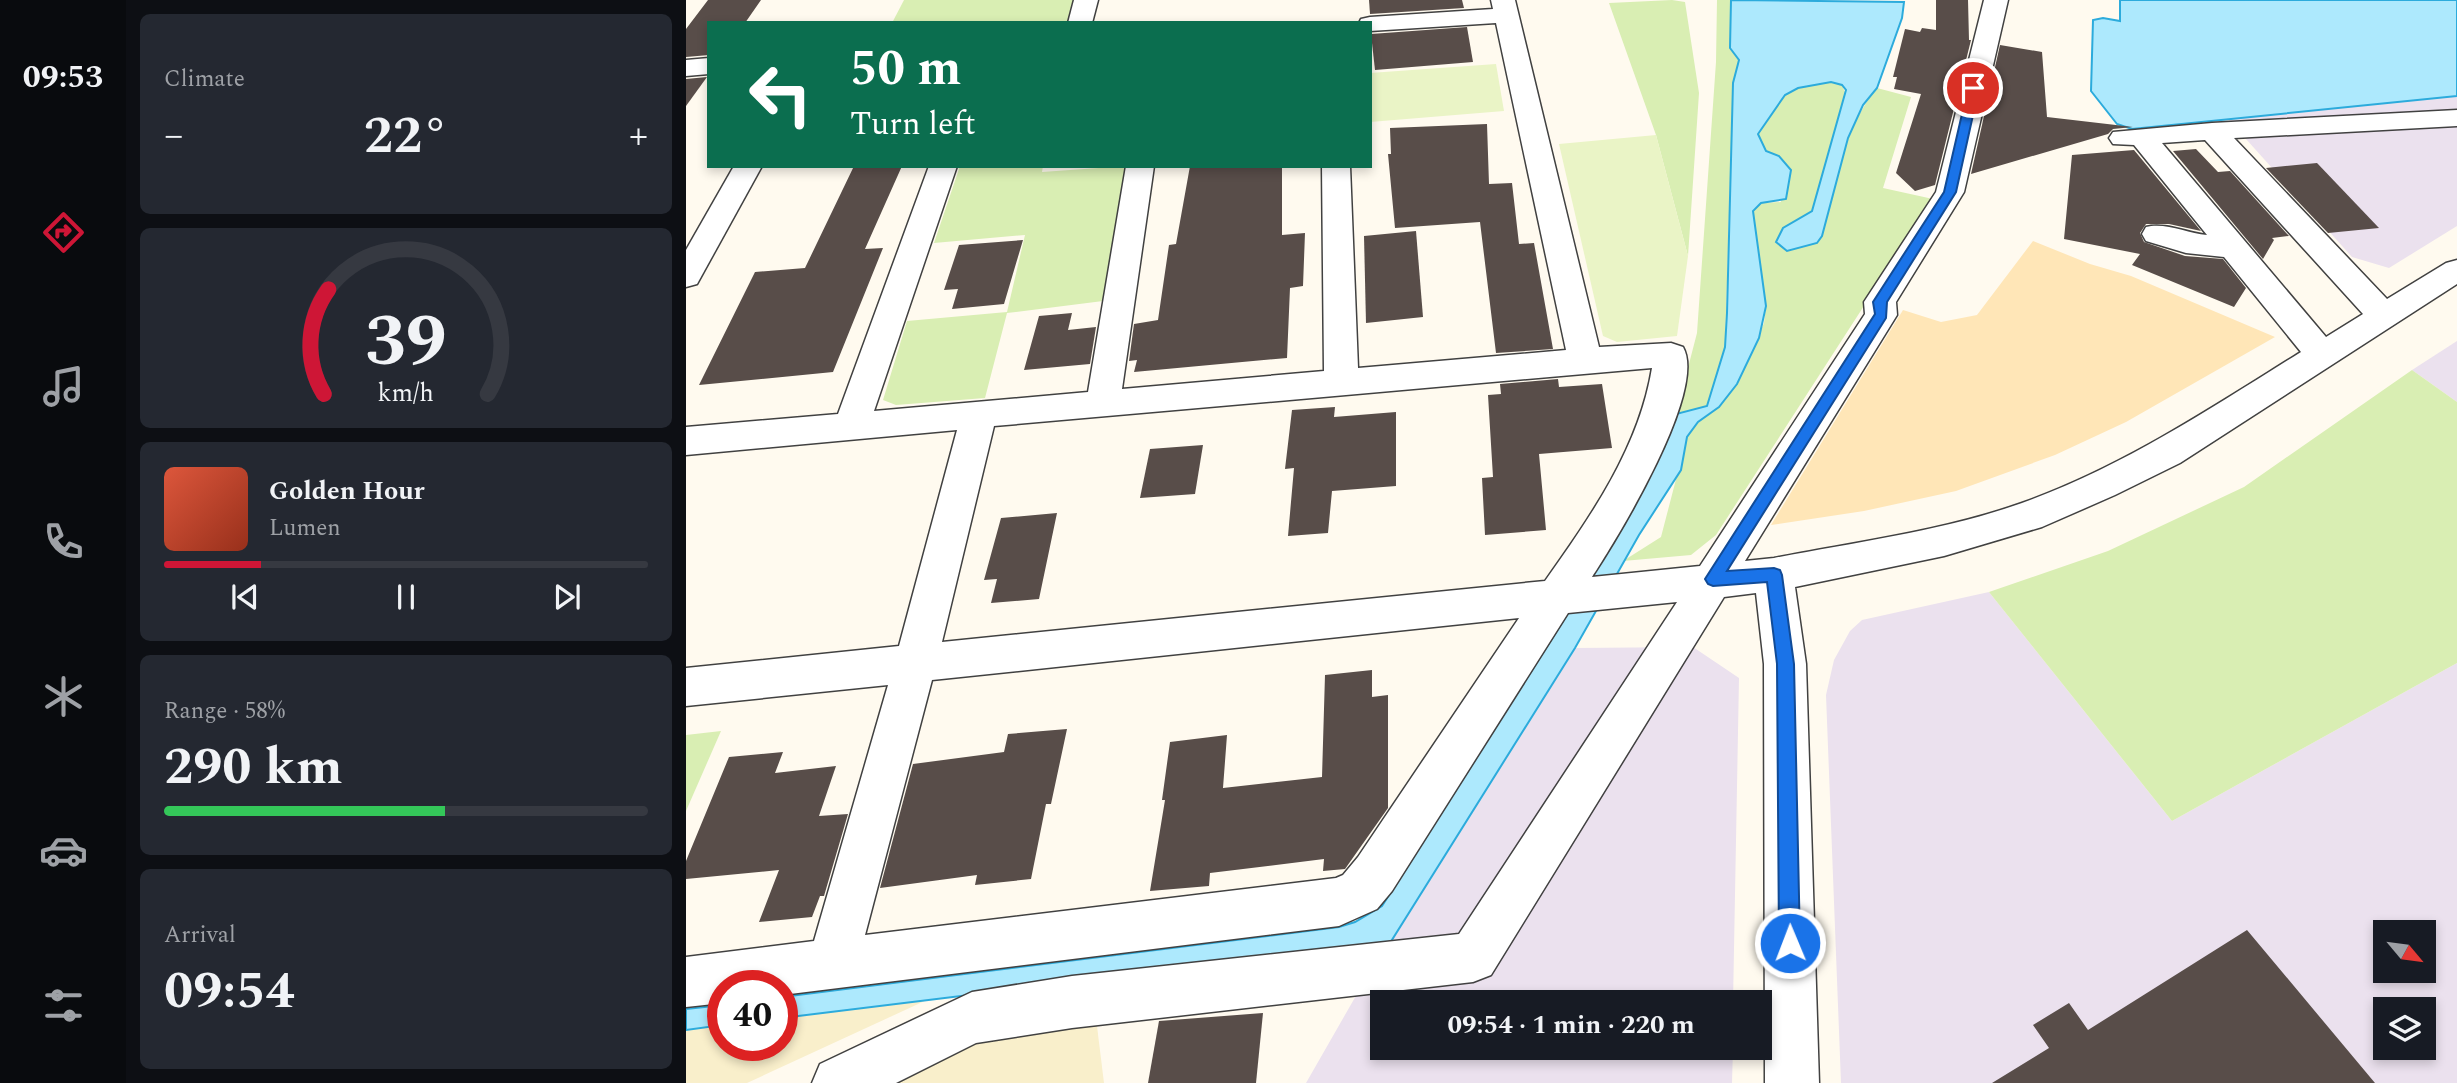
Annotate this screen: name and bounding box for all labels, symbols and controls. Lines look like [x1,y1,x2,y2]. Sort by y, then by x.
text: 50 m [850,32,961,107]
icon: left [735,49,826,140]
text: 09:53 [23,53,103,102]
pin [1943,58,2003,118]
text: Climate [164,62,245,97]
icon: arrive [1954,69,1992,107]
text: 22° [364,97,448,176]
text: Turn left [850,100,976,149]
text: − [164,107,183,165]
text: + [629,107,648,165]
icon: directions [39,208,88,257]
text: 39 [365,287,447,398]
icon: music [39,362,88,411]
text: km/h [378,374,434,412]
text: Golden Hour [269,471,425,511]
text: Lumen [269,511,341,546]
icon: phone [39,517,88,566]
icon: previous [226,578,264,616]
icon: pause [387,578,425,616]
icon: next [548,578,586,616]
icon: climate [39,672,88,721]
text: Range · 58% [164,694,285,729]
text: 290 km [164,728,343,807]
icon: car [39,826,88,875]
position arrow [1753,906,1827,980]
text: Arrival [164,918,236,953]
north arrow [2373,920,2436,984]
map controls [2373,920,2436,1060]
text: 09:54 [164,952,295,1031]
speed limit sign: 40 [707,970,798,1061]
icon: filters [39,981,88,1030]
button: layers [2373,997,2436,1060]
text: 09:54 · 1 min · 220 m [1447,1005,1695,1045]

